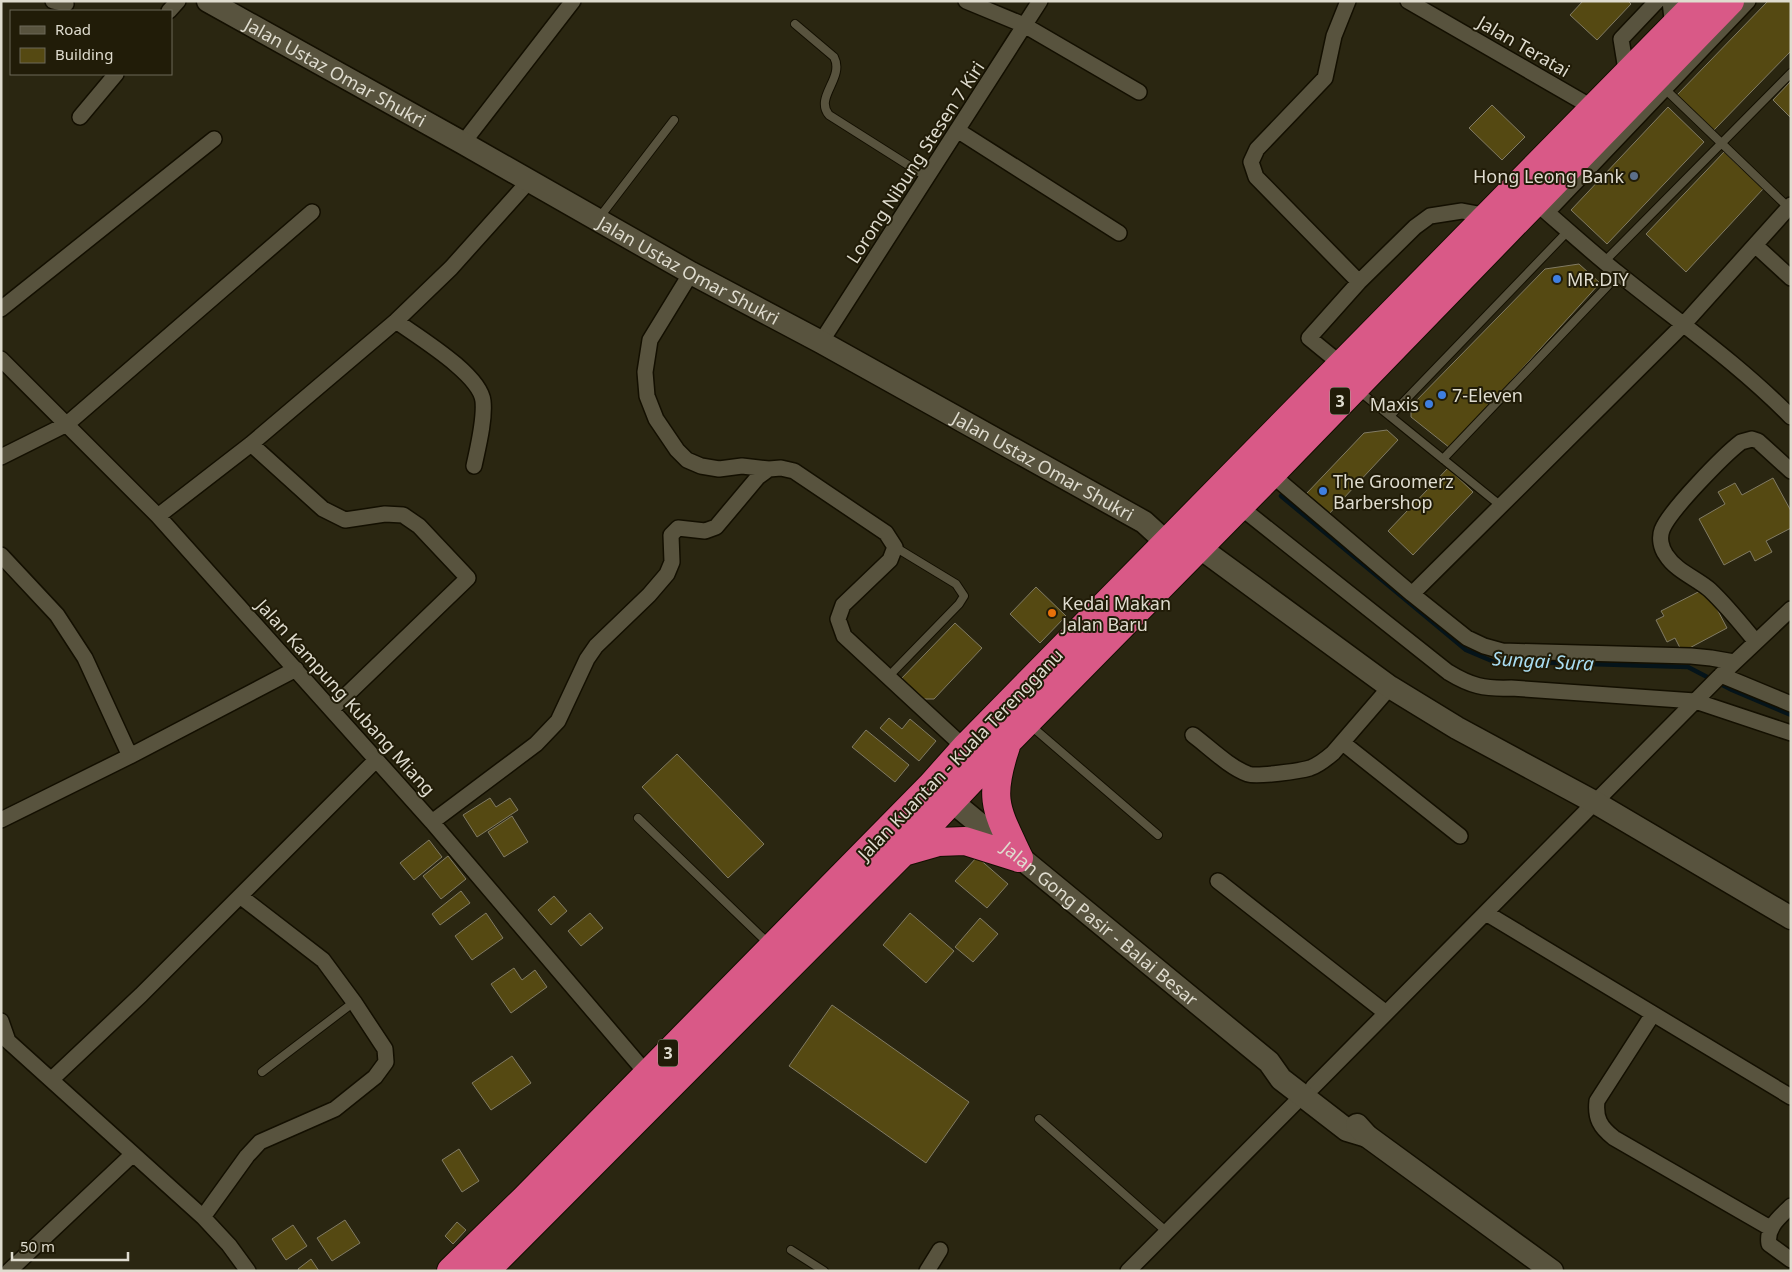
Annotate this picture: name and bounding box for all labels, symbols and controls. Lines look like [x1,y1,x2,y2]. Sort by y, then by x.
street label: Jalan Teratai [1472,9,1575,82]
legend [10,10,172,75]
street label: Jalan Ustaz Omar Shukri [239,11,431,132]
text: Road [55,19,91,39]
text: Building [55,44,113,64]
street label: Lorong Nibung Stesen 7 Kiri [841,56,989,268]
place label: Hong Leong Bank [1473,164,1624,188]
marker: Hong Leong Bank [1628,170,1640,182]
street label: Jalan Ustaz Omar Shukri [592,209,784,330]
place label: MR.DIY [1567,267,1630,291]
marker: MR.DIY [1551,273,1563,285]
place label: 7-Eleven [1452,383,1523,407]
road number: 3 [1330,388,1350,414]
marker: 7-Eleven [1436,389,1448,401]
place label: Maxis [1370,392,1419,416]
marker: Maxis [1423,398,1435,410]
street label: Jalan Ustaz Omar Shukri [947,405,1138,526]
place label: The Groomerz Barbershop [1333,469,1454,514]
marker: The Groomerz Barbershop [1317,485,1329,497]
place label: Kedai Makan Jalan Baru [1060,591,1171,636]
street label: Jalan Kampung Kubang Miang [250,592,441,800]
marker: Kedai Makan Jalan Baru [1046,607,1058,619]
street label: Jalan Kuantan - Kuala Terengganu [851,643,1068,866]
water label: Sungai Sura [1491,645,1595,677]
street label: Jalan Gong Pasir - Balai Besar [996,834,1204,1011]
road number: 3 [658,1040,678,1066]
scale bar [12,1230,129,1262]
text: 50 m [20,1236,55,1256]

